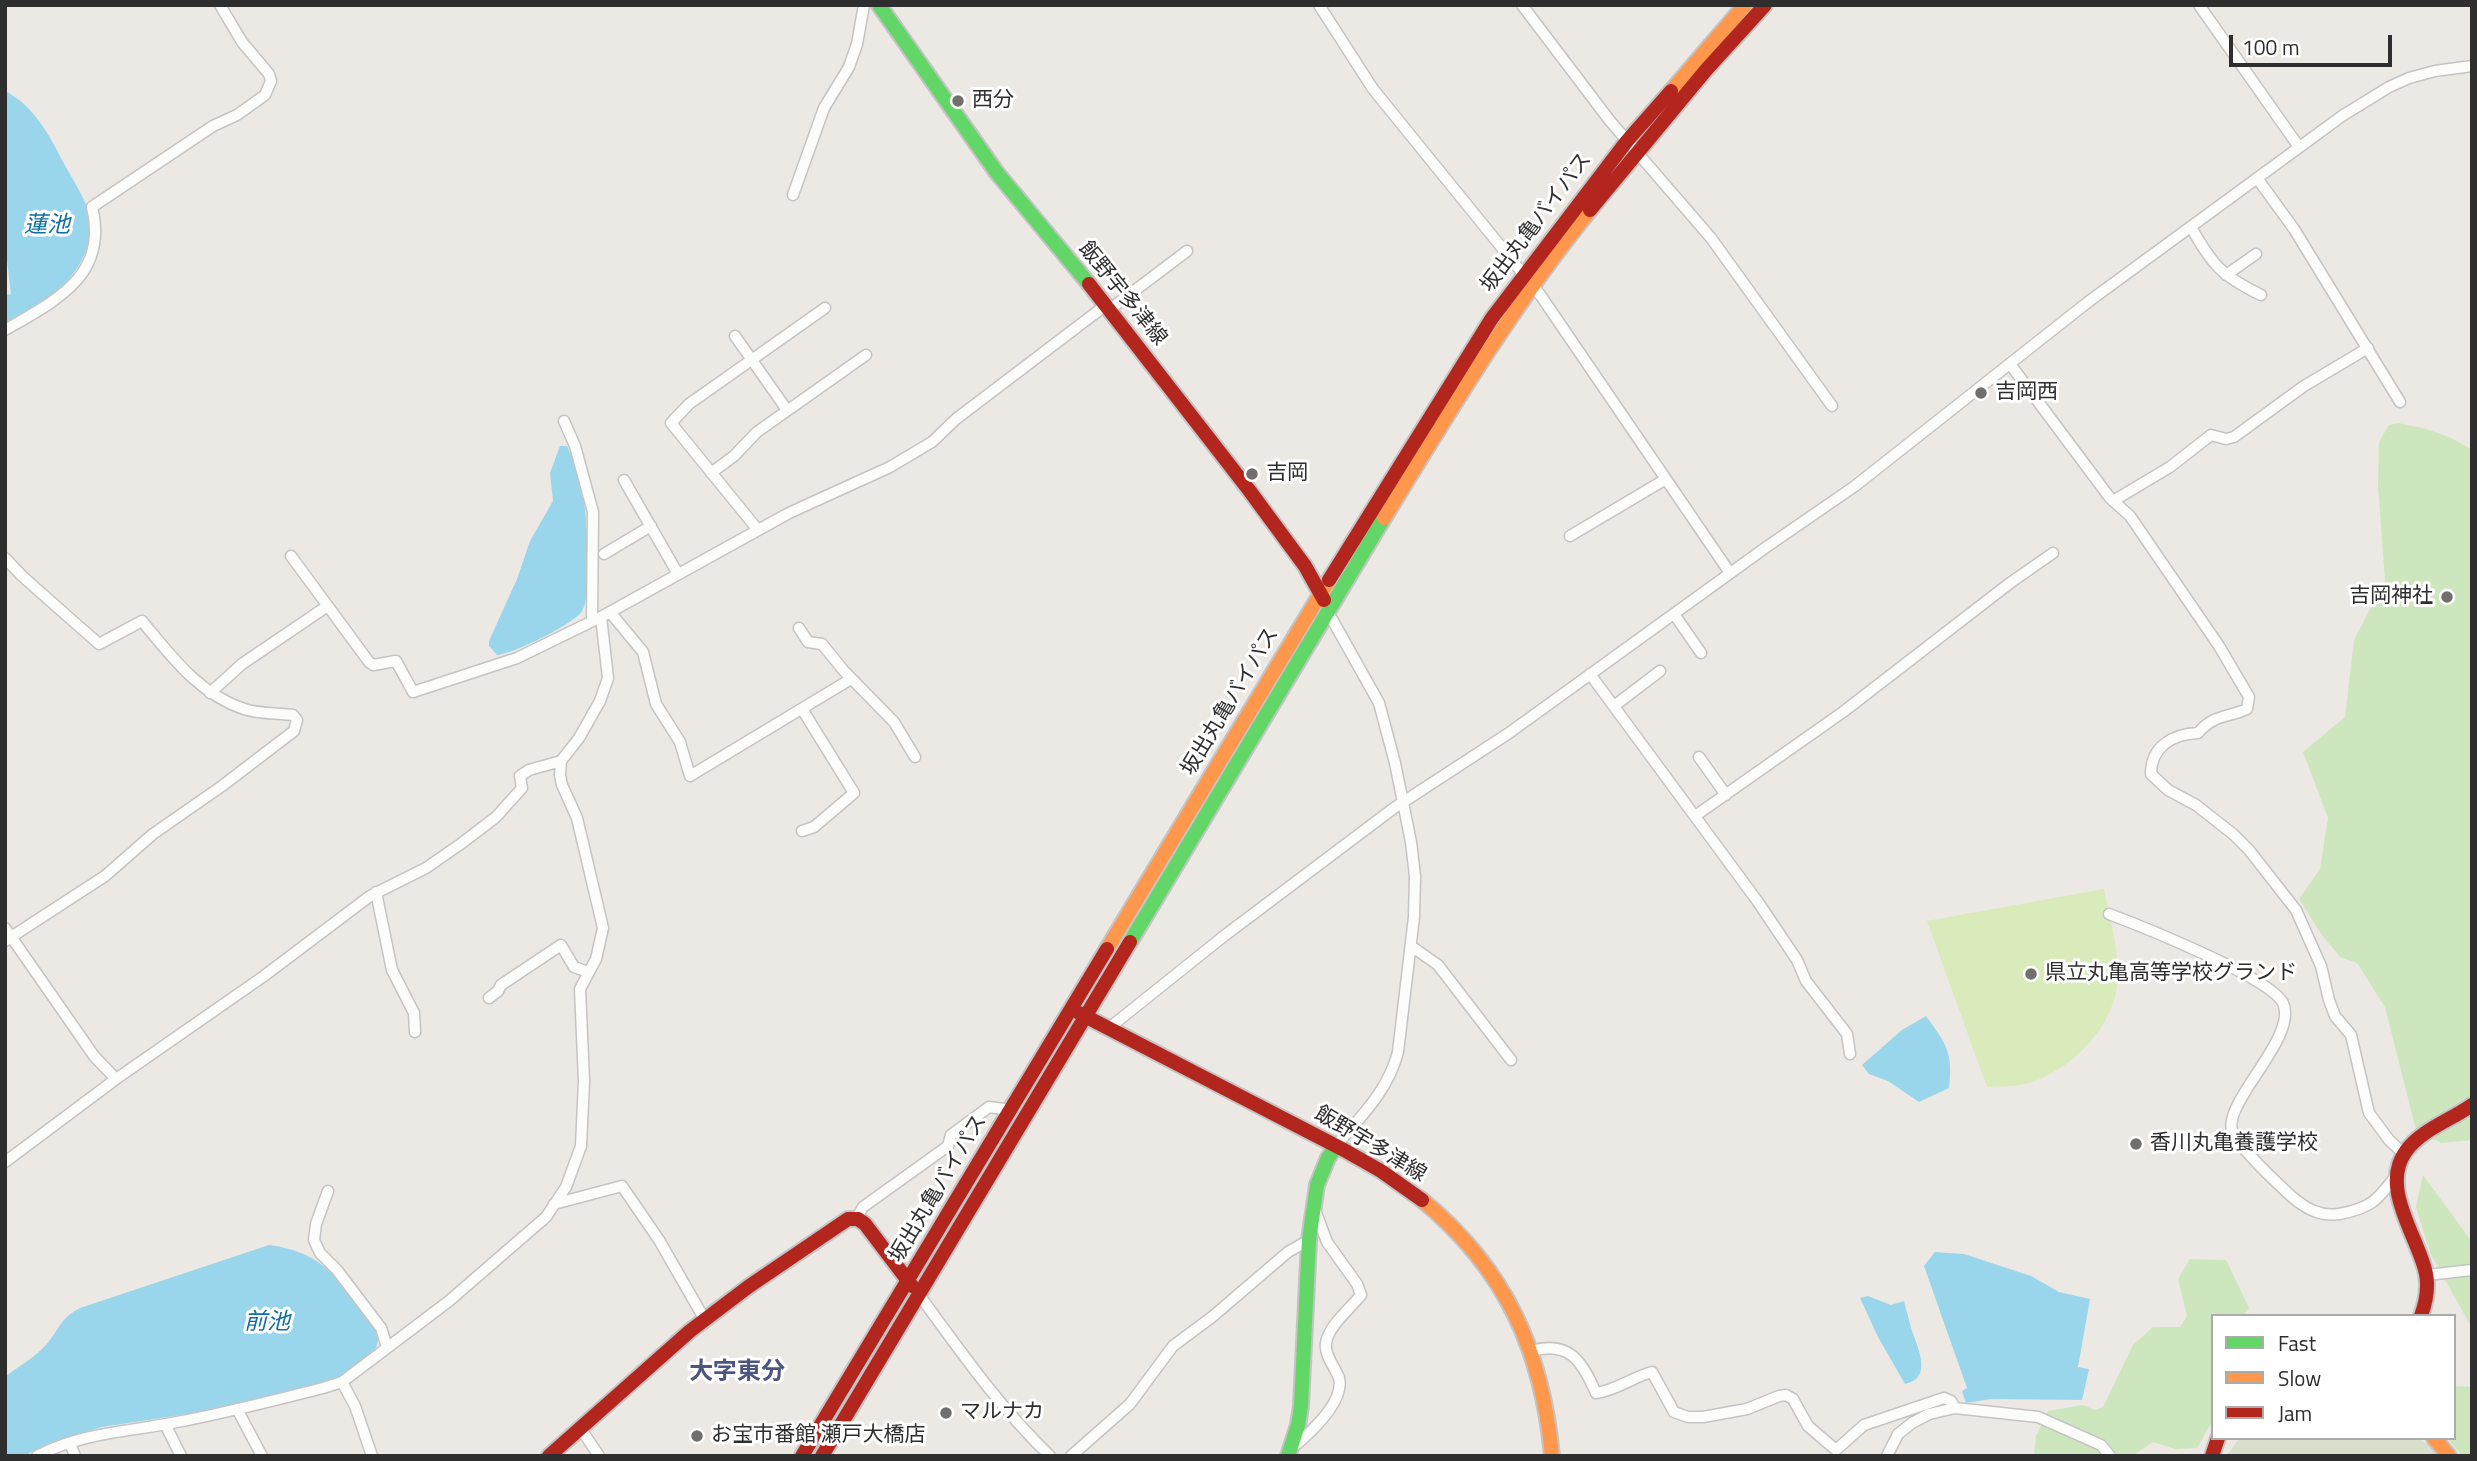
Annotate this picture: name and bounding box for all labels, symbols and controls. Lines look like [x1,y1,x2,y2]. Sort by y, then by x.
scale bar [2232,21,2395,65]
text: 100 m [2242,31,2299,63]
place label: 西分 [972,88,1014,114]
marker: 西分 [950,93,966,109]
street label: 坂出丸亀バイパス [1476,148,1598,298]
water label: 蓮池 [24,212,70,240]
street label: 飯野宇多津線 [1073,237,1171,351]
place label: 吉岡西 [1995,380,2058,406]
marker: 吉岡西 [1973,385,1989,401]
place label: 吉岡 [1266,461,1308,487]
marker: 吉岡 [1244,466,1260,482]
place label: 吉岡神社 [2349,584,2433,610]
marker: 吉岡神社 [2439,589,2455,605]
street label: 坂出丸亀バイパス [1177,624,1285,780]
place label: 県立丸亀高等学校グランド [2045,961,2297,987]
marker: 県立丸亀高等学校グランド [2023,966,2039,982]
street label: 飯野宇多津線 [1310,1102,1430,1188]
street label: 坂出丸亀バイパス [885,1111,993,1267]
place label: 香川丸亀養護学校 [2150,1131,2318,1157]
marker: 香川丸亀養護学校 [2128,1136,2144,1152]
water label: 前池 [244,1309,290,1337]
legend [2211,1314,2456,1440]
text: Fast [2278,1327,2316,1359]
district label: 大字東分 [689,1359,785,1387]
text: Slow [2278,1362,2321,1394]
text: Jam [2278,1397,2312,1429]
place label: マルナカ [960,1400,1044,1426]
marker: マルナカ [938,1405,954,1421]
place label: お宝市番館 瀬戸大橋店 [711,1423,926,1449]
marker: お宝市番館 瀬戸大橋店 [689,1428,705,1444]

